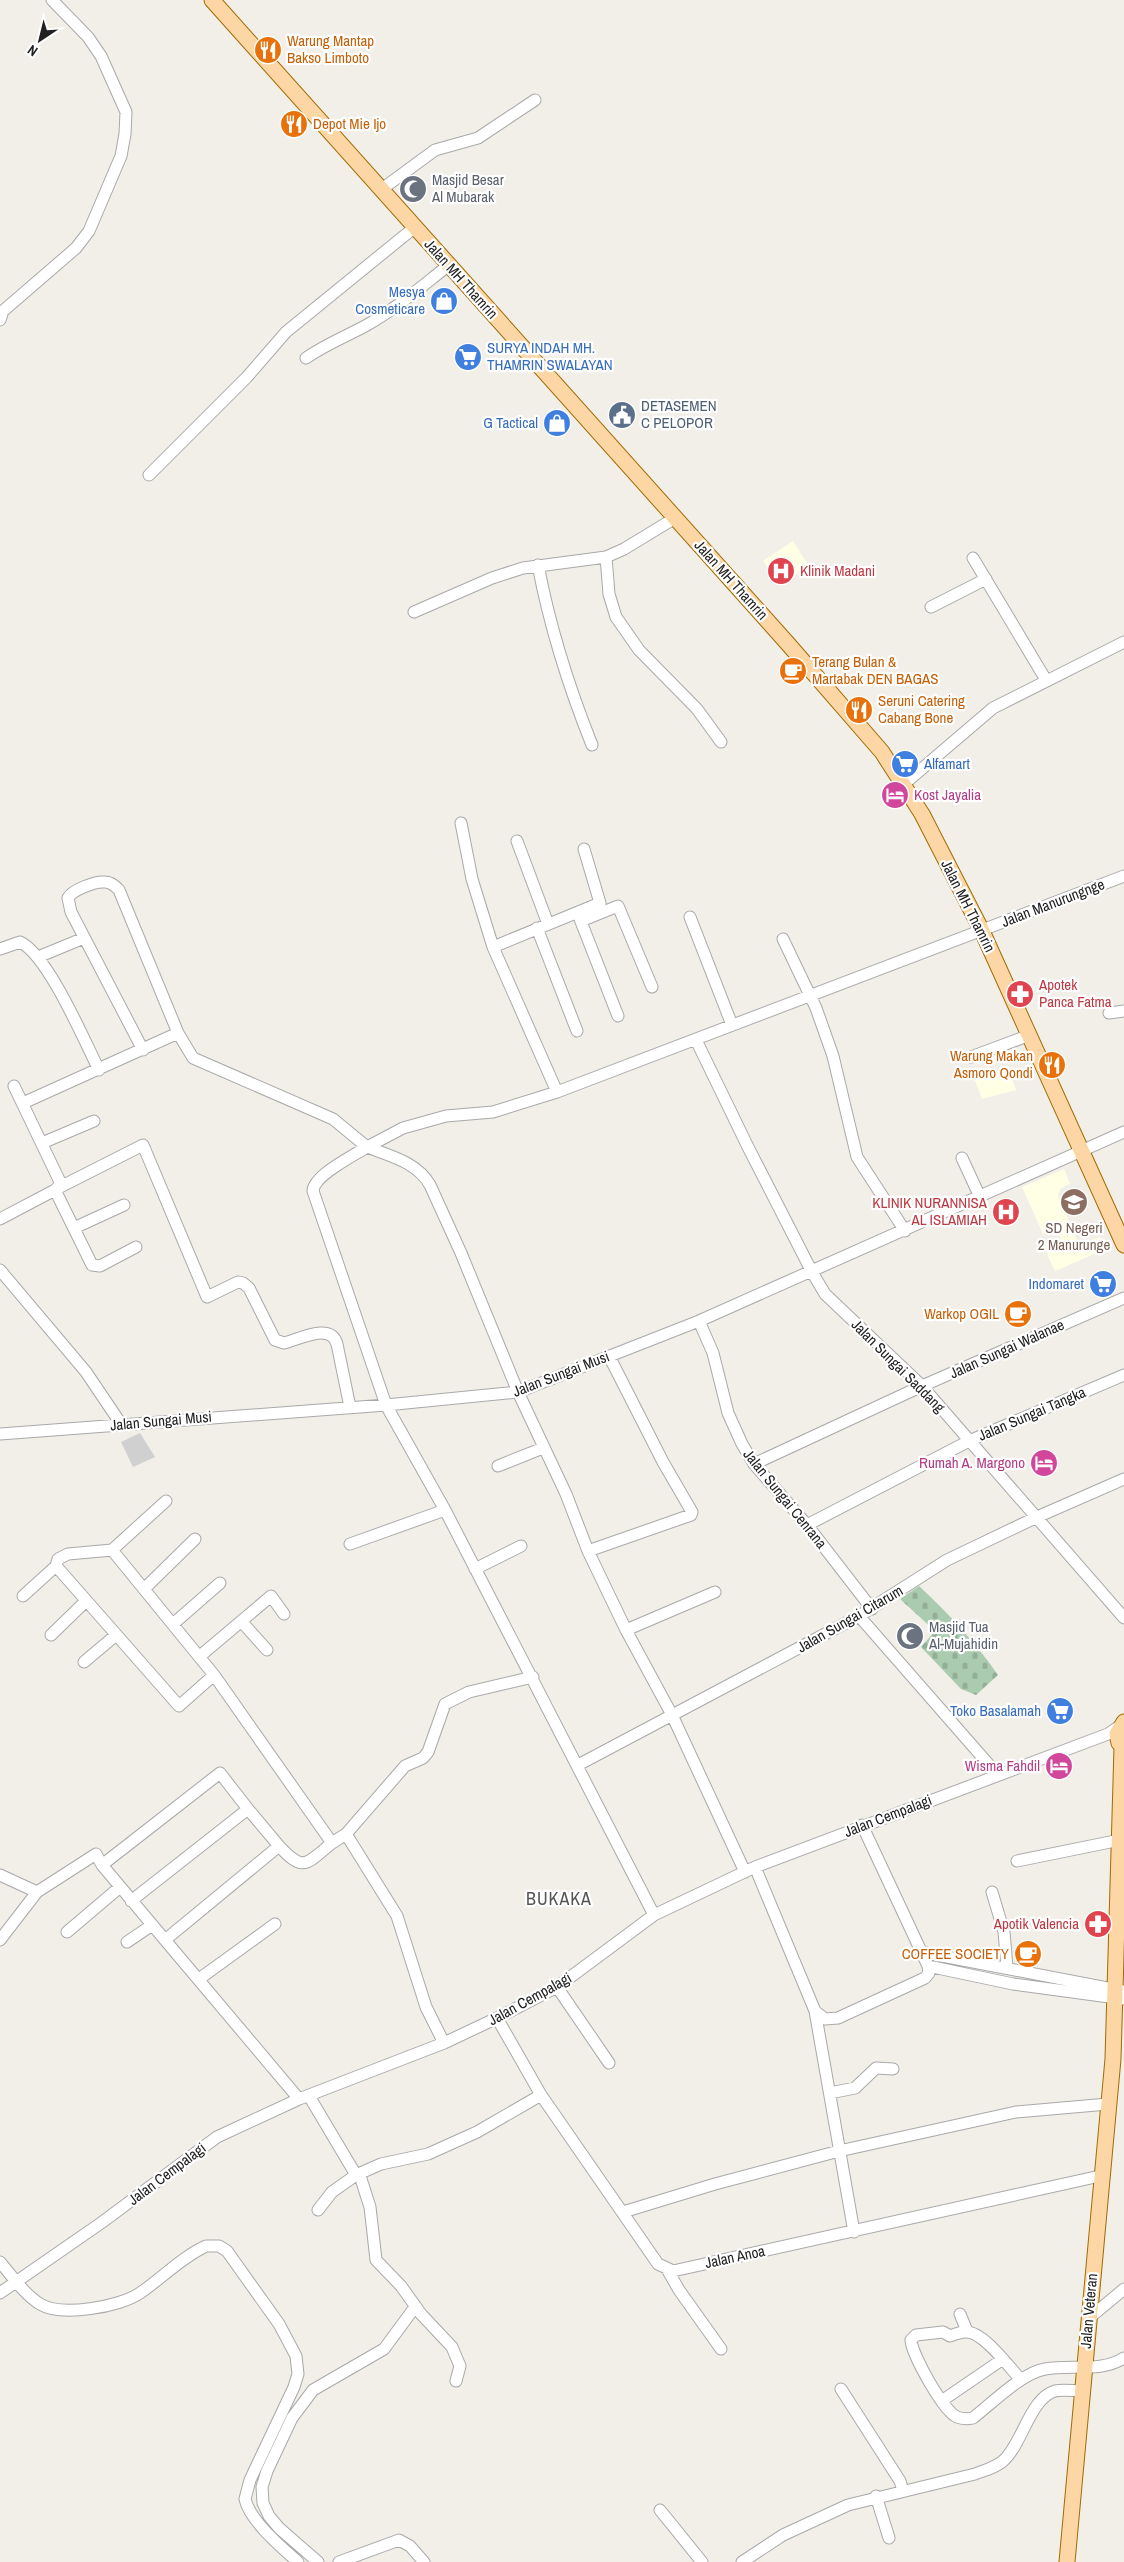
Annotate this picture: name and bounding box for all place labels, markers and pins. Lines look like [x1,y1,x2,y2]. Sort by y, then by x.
place label: Warung Mantap Bakso Limboto [287,30,374,68]
restaurant icon: Warung Mantap Bakso Limboto [253,35,283,65]
restaurant icon: Depot Mie Ijo [279,109,309,139]
place label: Depot Mie Ijo [313,113,386,134]
place label: Masjid Besar Al Mubarak [431,169,504,207]
mosque icon: Masjid Besar Al Mubarak [398,174,428,204]
place label: Mesya Cosmeticare [355,281,425,319]
shop icon: Mesya Cosmeticare [429,286,459,316]
place label: SURYA INDAH MH. THAMRIN SWALAYAN [487,337,613,375]
supermarket icon: SURYA INDAH MH. THAMRIN SWALAYAN [453,342,483,372]
place label: DETASEMEN C PELOPOR [641,395,717,433]
public building icon: DETASEMEN C PELOPOR [607,400,637,430]
shop icon: G Tactical [542,408,572,438]
place label: G Tactical [483,412,538,433]
hospital icon: Klinik Madani [766,556,796,586]
place label: Klinik Madani [800,560,875,581]
place label: Terang Bulan & Martabak DEN BAGAS [812,651,938,689]
cafe icon: Terang Bulan & Martabak DEN BAGAS [778,656,808,686]
place label: Seruni Catering Cabang Bone [878,690,965,728]
restaurant icon: Seruni Catering Cabang Bone [844,695,874,725]
supermarket icon: Alfamart [890,749,920,779]
place label: Alfamart [923,753,970,774]
hotel icon: Kost Jayalia [880,780,910,810]
place label: Kost Jayalia [914,784,981,805]
place label: Apotek Panca Fatma [1038,974,1112,1012]
pharmacy icon: Apotek Panca Fatma [1005,979,1035,1009]
place label: Warung Makan Asmoro Qondi [950,1045,1033,1083]
restaurant icon: Warung Makan Asmoro Qondi [1037,1050,1067,1080]
school or university icon: SD Negeri 2 Manurunge [1059,1187,1089,1217]
place label: KLINIK NURANNISA AL ISLAMIAH [872,1192,988,1230]
hospital icon: KLINIK NURANNISA AL ISLAMIAH [991,1197,1021,1227]
place label: SD Negeri 2 Manurunge [1038,1217,1110,1255]
supermarket icon: Indomaret [1088,1269,1118,1299]
place label: Indomaret [1029,1273,1085,1294]
cafe icon: Warkop OGIL [1003,1299,1033,1329]
place label: Warkop OGIL [924,1303,999,1324]
hotel icon: Rumah A. Margono [1029,1448,1059,1478]
place label: Rumah A. Margono [919,1452,1025,1473]
place label: Masjid Tua Al-Mujahidin [928,1616,998,1654]
mosque icon: Masjid Tua Al-Mujahidin [895,1621,925,1651]
supermarket icon: Toko Basalamah [1045,1696,1075,1726]
place label: Toko Basalamah [950,1700,1041,1721]
hotel icon: Wisma Fahdil [1044,1751,1074,1781]
place label: Wisma Fahdil [965,1755,1040,1776]
pharmacy icon: Apotik Valencia [1083,1909,1113,1939]
place label: Apotik Valencia [993,1913,1079,1934]
cafe icon: COFFEE SOCIETY [1013,1939,1043,1969]
place label: COFFEE SOCIETY [902,1943,1010,1964]

